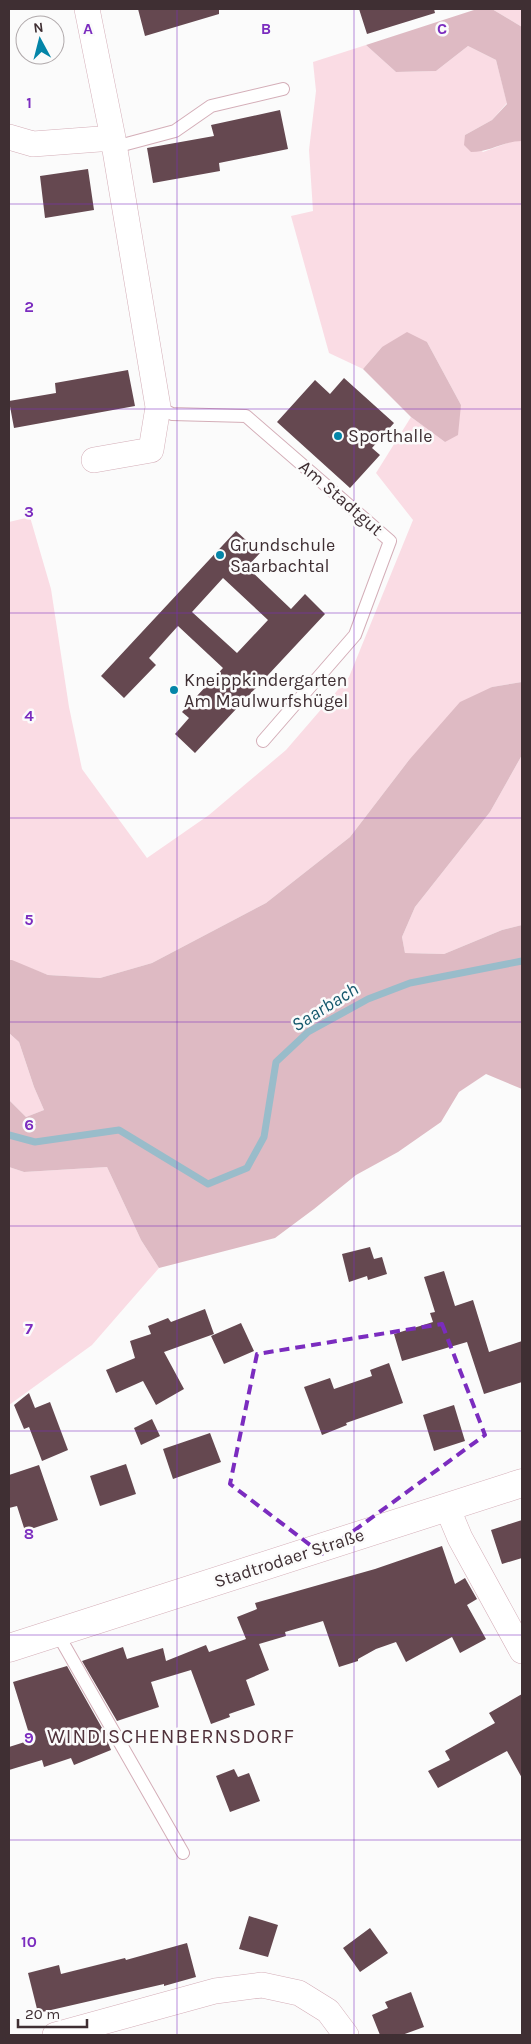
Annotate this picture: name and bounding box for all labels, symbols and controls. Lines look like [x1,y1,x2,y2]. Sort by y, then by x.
north arrow [15,15,65,65]
text: N [32,19,44,37]
text: A [83,19,93,38]
text: B [261,19,271,38]
text: C [437,19,447,38]
text: 1 [26,93,32,112]
text: 2 [24,297,34,316]
place label: Sporthalle [348,425,433,447]
marker: Sporthalle [332,430,344,442]
street label: Am Stadtgut [294,455,388,541]
text: 3 [24,502,34,521]
place label: Grundschule Saarbachtal [230,534,335,577]
marker: Grundschule Saarbachtal [214,549,226,561]
place label: Kneippkindergarten Am Maulwurfshügel [184,669,348,712]
marker: Kneippkindergarten Am Maulwurfshügel [168,684,180,696]
text: 4 [24,706,34,725]
text: 5 [24,910,34,929]
water label: Saarbach [287,978,363,1036]
text: 6 [24,1115,34,1134]
text: 7 [25,1319,33,1338]
street label: Stadtrodaer Straße [211,1523,367,1593]
text: 8 [24,1524,34,1543]
district label: WINDISCHENBERNSDORF [47,1725,295,1748]
text: 9 [24,1728,34,1747]
text: 10 [21,1932,37,1951]
scale bar [18,1996,86,2028]
text: 20 m [25,2005,60,2023]

